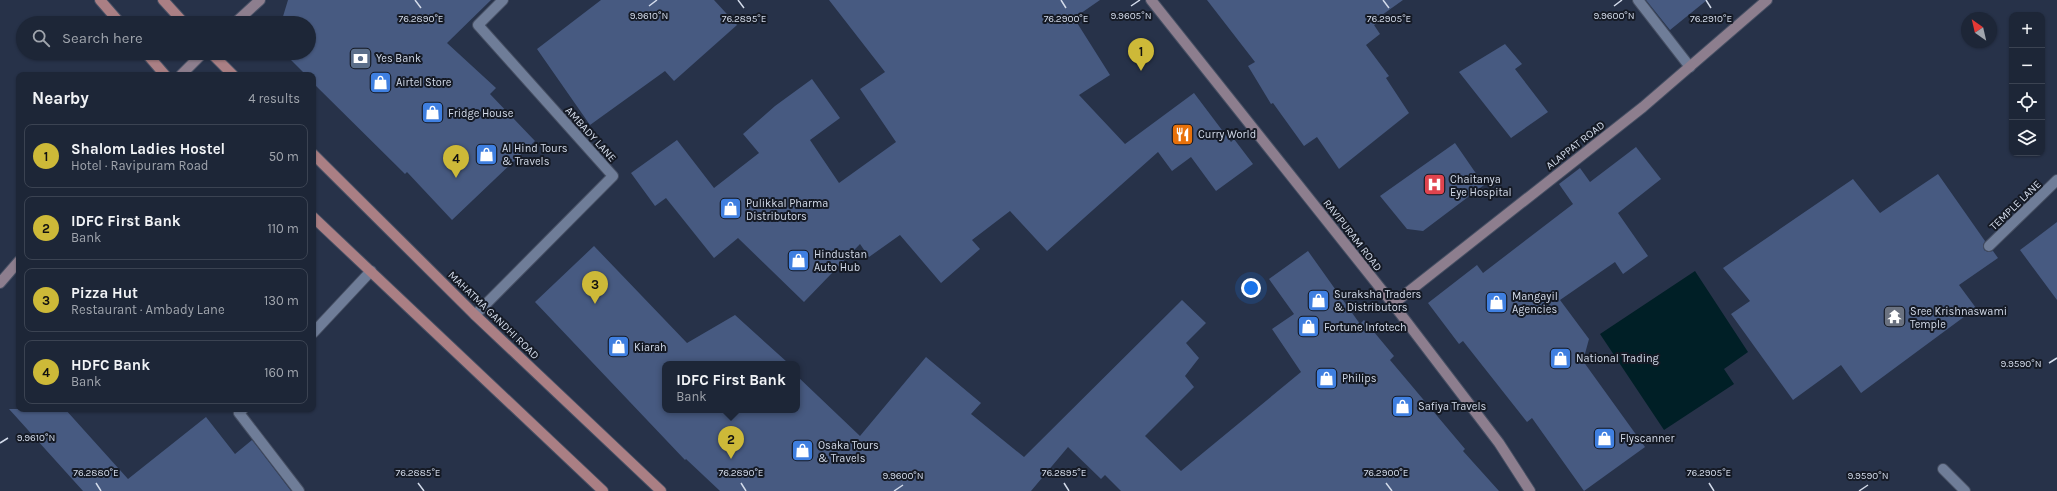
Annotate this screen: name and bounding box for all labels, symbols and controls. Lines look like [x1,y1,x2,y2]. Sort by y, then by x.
text: 9.9610°N [630,10,668,22]
text: 9.9605°N [1111,10,1151,22]
text: 9.9600°N [1593,10,1635,22]
north arrow [1961,12,1997,48]
map controls [2009,12,2045,156]
button: + [2009,12,2045,48]
text: 76.2890°E [399,13,443,25]
text: 76.2895°E [722,13,766,25]
text: 76.2900°E [1044,13,1088,25]
text: 76.2905°E [1367,13,1411,25]
text: 76.2910°E [1690,13,1732,25]
search box [16,16,316,60]
icon: search [30,27,52,49]
text: Search here [62,29,143,47]
pin: 1 [1128,38,1154,71]
bank icon: Yes Bank [348,45,374,71]
button: − [2009,48,2045,84]
place label: Yes Bank [376,52,421,65]
shop icon: Airtel Store [368,69,394,95]
place label: Airtel Store [396,76,452,89]
button: locate [2009,84,2045,120]
text: Nearby [32,88,89,108]
text: 4 results [248,91,300,106]
shop icon: Fridge House [419,100,445,126]
street label: AMBADY LANE [563,104,619,165]
place label: Fridge House [448,107,514,120]
street label: ALAPPAT ROAD [1543,118,1607,172]
button: layers [2009,120,2045,156]
restaurant icon: Curry World [1169,121,1195,147]
place label: Curry World [1198,128,1256,141]
text: Shalom Ladies Hostel [71,140,225,158]
shop icon: Al Hind Tours & Travels [473,141,499,167]
place label: Al Hind Tours & Travels [502,142,568,168]
pin: 4 [443,145,469,178]
text: 1 [44,149,48,164]
text: 50 m [269,149,299,164]
text: Hotel · Ravipuram Road [71,158,209,173]
hospital icon: Chaitanya Eye Hospital [1422,172,1448,198]
place label: Chaitanya Eye Hospital [1450,173,1512,199]
street label: TEMPLE LANE [1987,178,2044,233]
shop icon: Pulikkal Pharma Distributors [717,196,743,222]
place label: Pulikkal Pharma Distributors [746,197,828,223]
street label: RAVIPURAM ROAD [1320,197,1385,274]
text: IDFC First Bank [71,212,181,230]
text: 2 [42,221,50,236]
text: 110 m [267,221,299,236]
text: Bank [71,230,101,245]
shop icon: Hindustan Auto Hub [786,247,812,273]
place label: Hindustan Auto Hub [814,248,867,274]
street label: MAHATMA GANDHI ROAD [446,269,542,362]
pin: 3 [582,271,608,304]
your location [1241,278,1261,298]
text: Pizza Hut [71,284,138,302]
shop icon: Suraksha Traders & Distributors [1306,287,1332,313]
place label: Suraksha Traders & Distributors [1334,288,1422,314]
shop icon: Mangayil Agencies [1484,289,1510,315]
place label: Mangayil Agencies [1512,290,1558,316]
text: 3 [42,293,50,308]
text: 130 m [264,293,299,308]
text: Restaurant · Ambady Lane [71,302,225,317]
temple icon: Sree Krishnaswami Temple [1882,304,1908,330]
place label: Sree Krishnaswami Temple [1910,305,2007,331]
shop icon: Fortune Infotech [1296,314,1322,340]
place label: Fortune Infotech [1324,321,1407,334]
shop icon: Kiarah [606,334,632,360]
place label: Kiarah [634,341,667,354]
shop icon: National Trading [1547,345,1573,371]
place label: National Trading [1576,352,1660,365]
text: HDFC Bank [71,356,150,374]
text: 9.9590°N [2000,358,2042,370]
popup [662,361,800,413]
text: 4 [42,365,50,380]
text: 160 m [264,365,299,380]
shop icon: Philips [1314,365,1340,391]
text: IDFC First Bank [676,371,786,389]
place label: Philips [1342,372,1377,385]
text: Bank [71,374,101,389]
text: Bank [676,389,707,404]
shop icon: Safiya Travels [1389,393,1415,419]
place label: Safiya Travels [1418,400,1487,413]
shop icon: Flyscanner [1592,425,1618,451]
pin: 2 [718,426,744,459]
text: 9.9610°N [17,432,55,444]
place label: Flyscanner [1620,432,1674,445]
shop icon: Osaka Tours & Travels [790,438,816,464]
place label: Osaka Tours & Travels [818,439,879,465]
text: 76.2880°E [73,467,119,479]
text: 76.2885°E [396,467,440,479]
text: 76.2890°E [719,467,763,479]
text: 76.2895°E [1042,467,1086,479]
text: 76.2900°E [1364,467,1408,479]
text: 76.2905°E [1687,467,1731,479]
text: 9.9600°N [882,470,924,482]
text: 9.9590°N [1847,470,1889,482]

